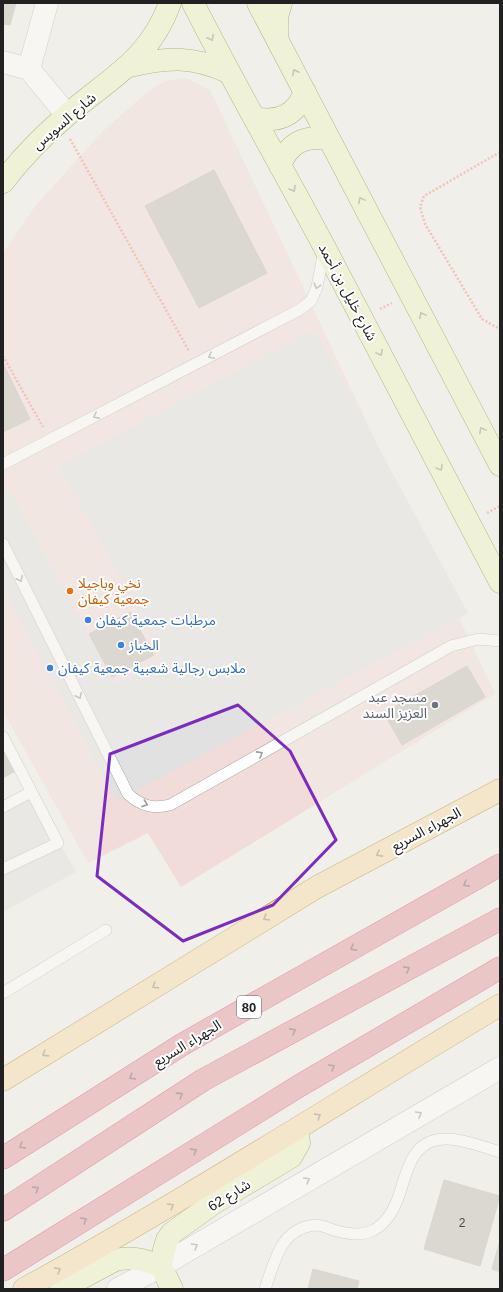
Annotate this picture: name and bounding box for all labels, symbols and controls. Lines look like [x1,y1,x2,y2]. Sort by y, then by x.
one-way arrow [206,34,214,41]
one-way arrow [292,69,300,77]
street label: شارع السويس [29,89,101,155]
one-way arrow [288,185,295,192]
one-way arrow [358,197,366,204]
street label: شارع خليل بن أحمد [313,240,381,345]
one-way arrow [313,282,322,289]
one-way arrow [419,312,426,319]
one-way arrow [375,349,383,356]
one-way arrow [208,351,215,358]
one-way arrow [93,411,100,418]
one-way arrow [479,427,487,435]
one-way arrow [436,464,443,472]
one-way arrow [16,575,23,583]
place label: نخي وباجيلا جمعية كيفان [78,575,149,608]
marker: نخي وباجيلا جمعية كيفان [65,586,75,596]
place label: مرطبات جمعية كيفان [96,612,216,629]
marker: مرطبات جمعية كيفان [83,615,93,625]
place label: الخباز [128,637,159,654]
marker: الخباز [116,640,126,650]
place label: ملابس رجالية شعبية جمعية كيفان [58,660,246,677]
marker: ملابس رجالية شعبية جمعية كيفان [45,663,55,673]
place label: مسجد عبد العزيز السند [363,689,427,722]
one-way arrow [74,691,82,699]
marker: مسجد عبد العزيز السند [430,700,440,710]
one-way arrow [256,751,264,758]
one-way arrow [141,800,148,808]
street label: الجهراء السريع [388,804,465,857]
one-way arrow [376,849,383,857]
one-way arrow [463,880,470,887]
one-way arrow [263,913,270,920]
one-way arrow [350,944,357,951]
one-way arrow [403,967,410,974]
one-way arrow [152,981,159,988]
road number: 80 [237,996,261,1018]
street label: الجهراء السريع [150,1016,226,1072]
one-way arrow [289,1029,296,1036]
one-way arrow [42,1050,49,1057]
one-way arrow [328,1064,335,1071]
one-way arrow [129,1072,136,1079]
one-way arrow [176,1092,183,1100]
one-way arrow [415,1112,422,1119]
one-way arrow [314,1113,321,1121]
one-way arrow [19,1141,26,1149]
one-way arrow [190,1149,197,1156]
street label: شارع 62 [205,1176,255,1217]
one-way arrow [303,1177,310,1184]
one-way arrow [32,1186,39,1194]
one-way arrow [167,1203,174,1211]
house number: 2 [459,1216,466,1230]
one-way arrow [80,1217,87,1225]
one-way arrow [191,1243,198,1250]
one-way arrow [54,1268,61,1275]

